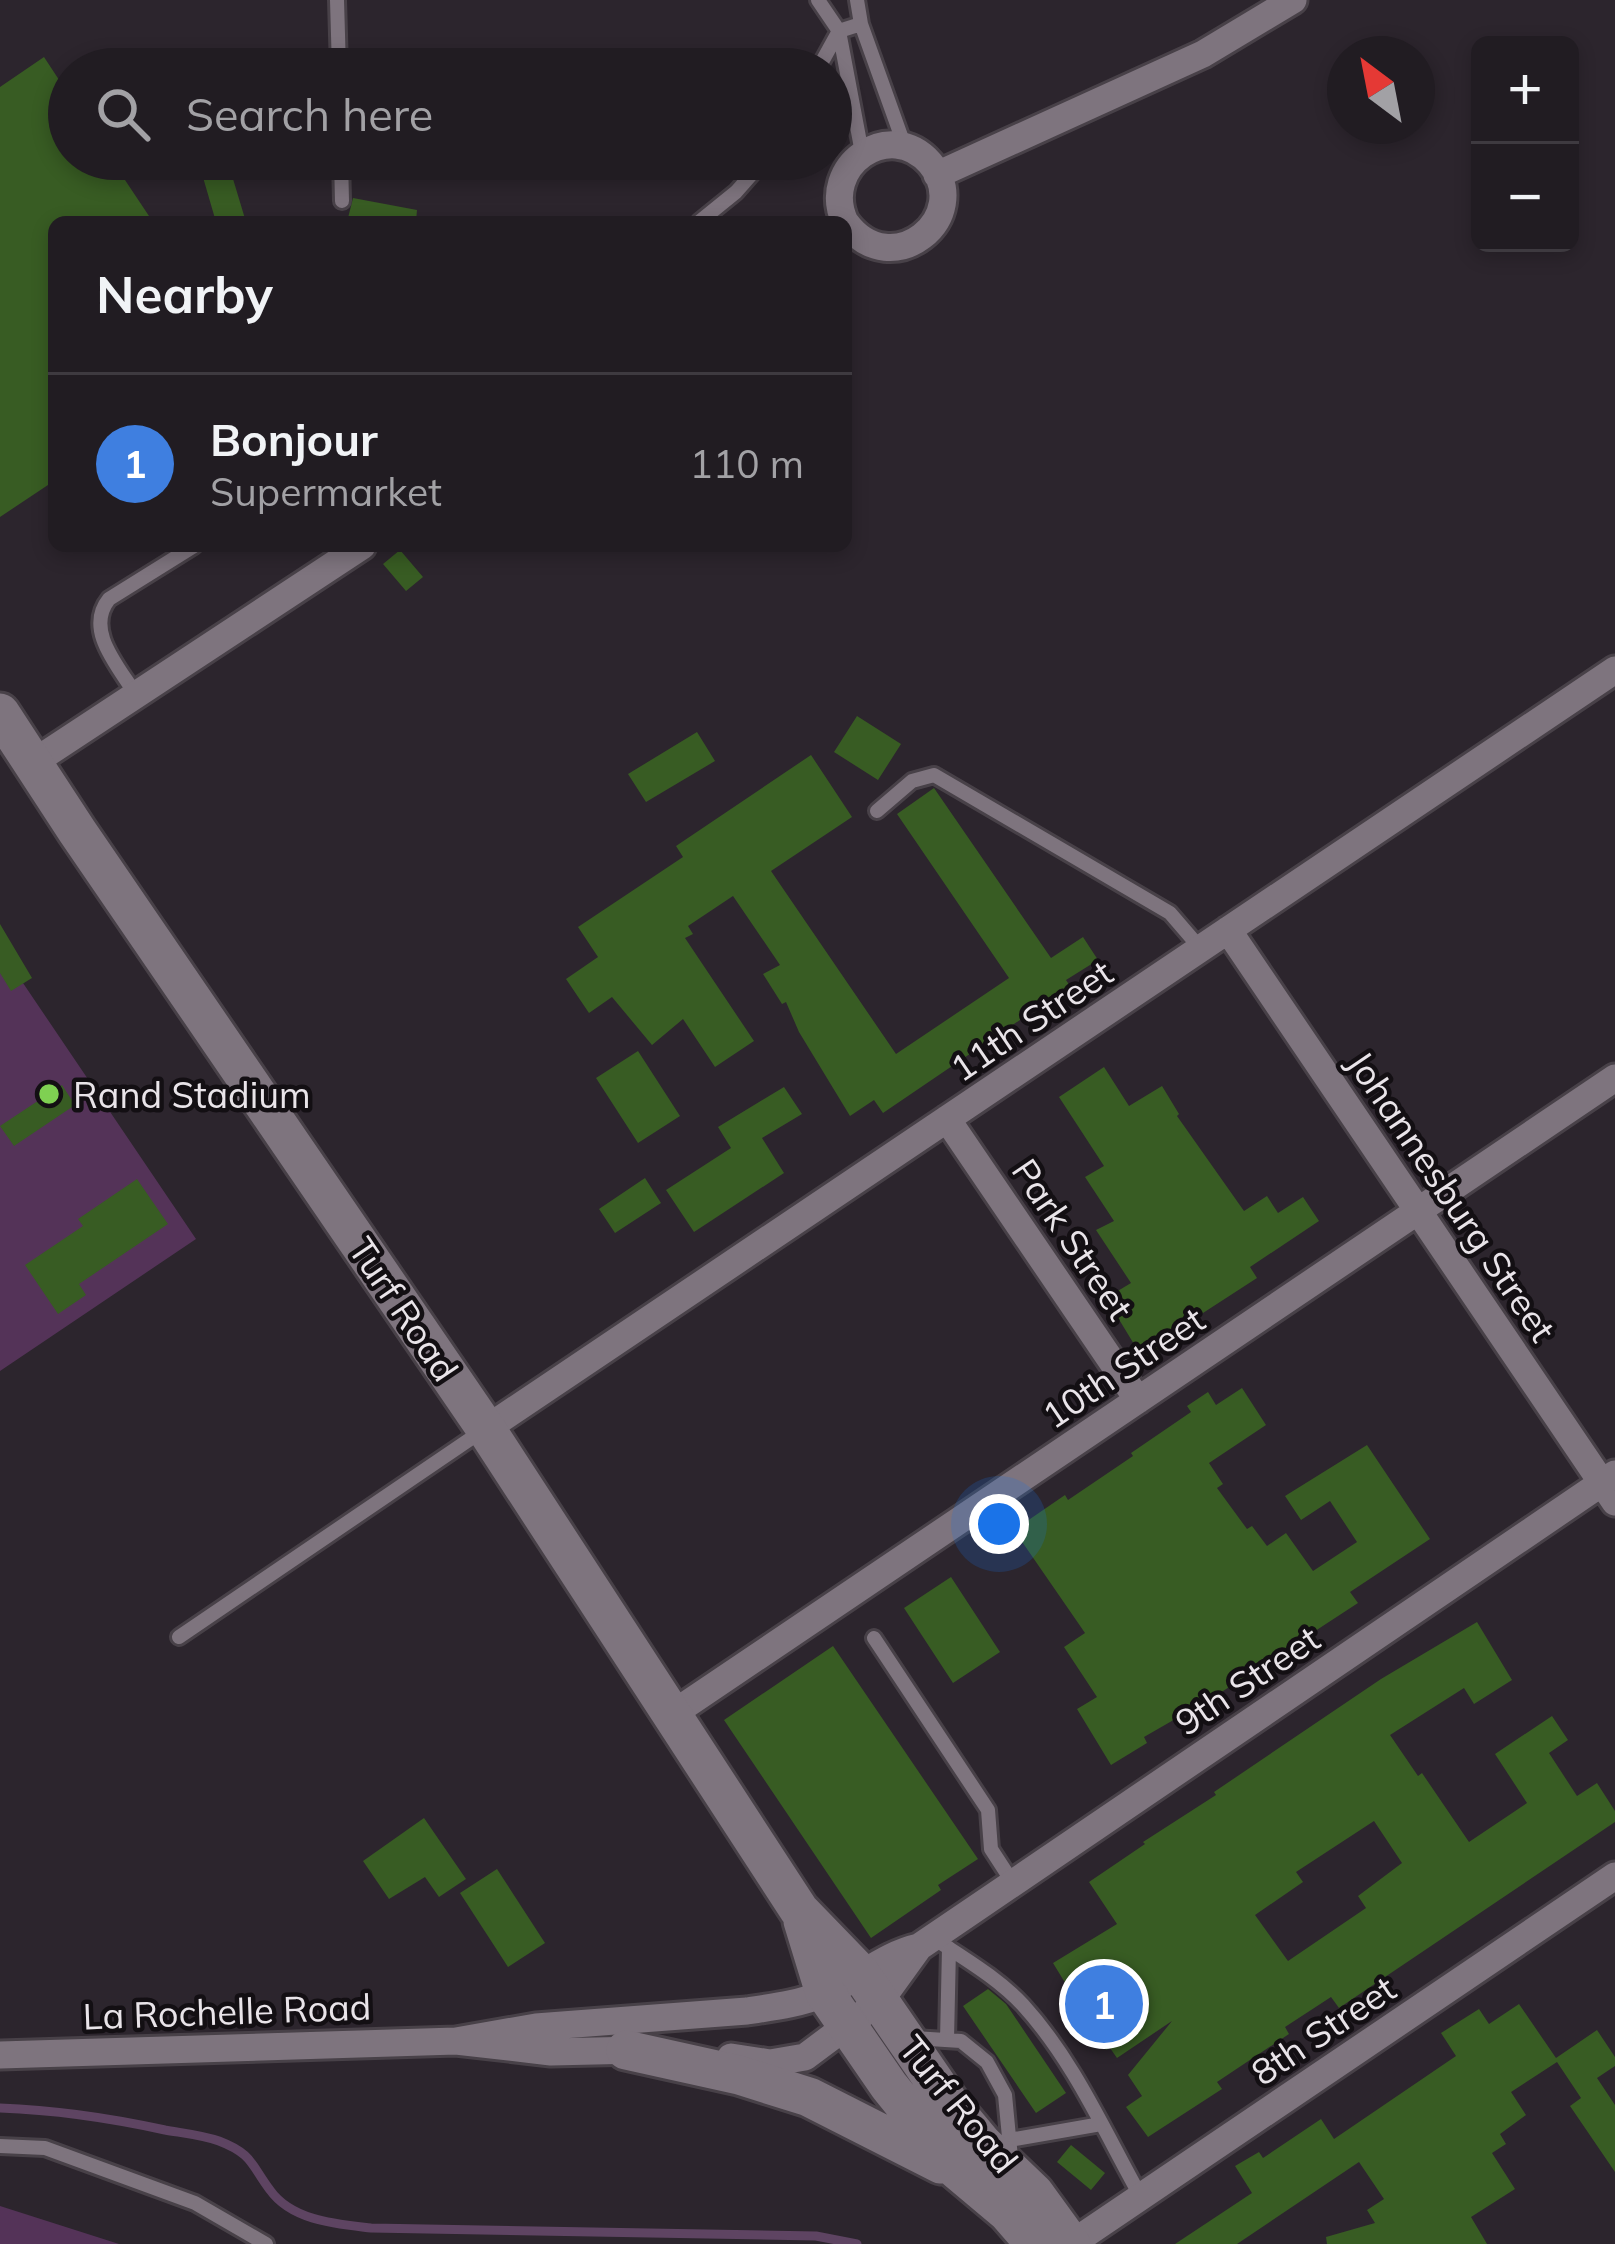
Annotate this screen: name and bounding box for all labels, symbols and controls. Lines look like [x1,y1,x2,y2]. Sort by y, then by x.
north arrow [1327,36,1435,144]
map controls [1471,36,1579,252]
button: + [1471,36,1579,144]
search box [48,48,852,180]
icon: search [90,81,156,147]
text: Search here [186,86,433,142]
button: − [1471,144,1579,252]
text: Nearby [96,262,273,326]
text: Bonjour [210,411,378,467]
text: 1 [123,439,147,488]
text: 110 m [689,439,804,488]
text: Supermarket [210,467,442,516]
street label: 11th Street [941,949,1121,1091]
street label: Johannesburg Street [1338,1042,1566,1350]
place label: Rand Stadium [73,1072,311,1117]
marker: Rand Stadium [36,1081,62,1107]
street label: Park Street [1003,1150,1143,1328]
street label: Turf Road [340,1229,468,1389]
street label: 10th Street [1033,1296,1213,1438]
your location [969,1494,1029,1554]
street label: 9th Street [1166,1615,1328,1745]
pin: 1 [1065,1959,1143,2049]
street label: 8th Street [1242,1965,1404,2095]
street label: La Rochelle Road [82,1983,372,2039]
street label: Turf Road [890,2026,1028,2182]

